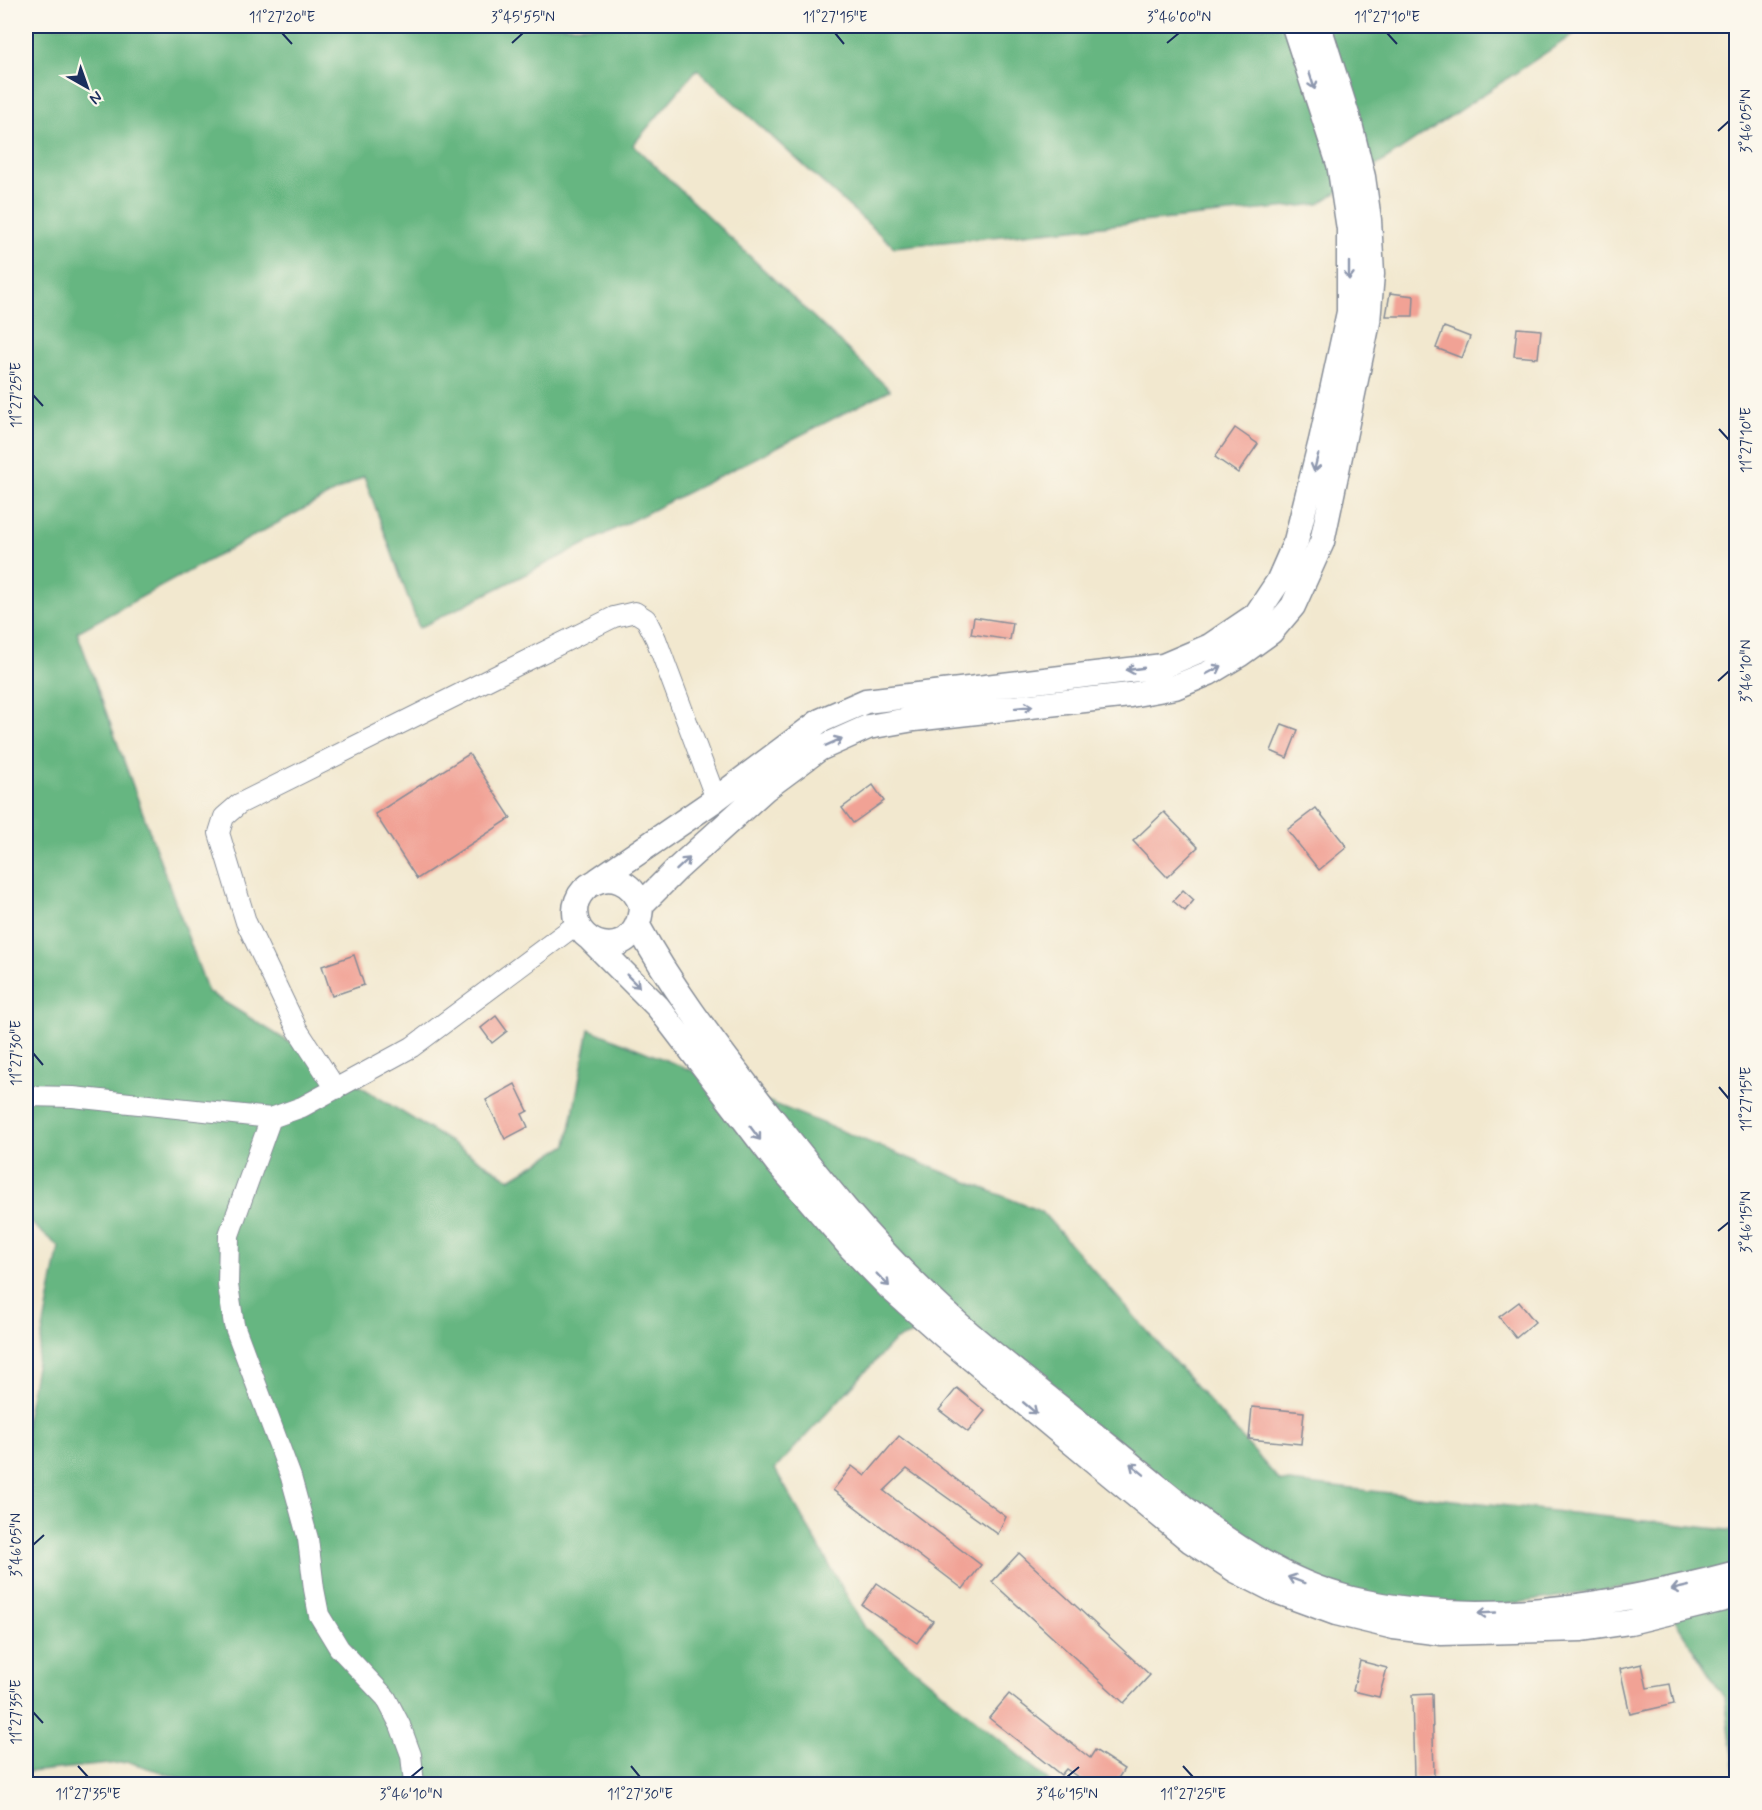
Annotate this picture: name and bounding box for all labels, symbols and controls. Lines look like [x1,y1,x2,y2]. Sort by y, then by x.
text: 11°27'20"E [249,8,315,28]
text: 3°45'55"N [491,8,555,28]
text: 11°27'15"E [802,8,868,28]
text: 3°46'00"N [1147,8,1211,28]
text: 11°27'10"E [1354,8,1420,28]
north arrow [57,57,117,117]
one-way arrow [1307,71,1318,90]
text: N [85,86,107,109]
text: 3°46'05"N [1737,89,1757,153]
one-way arrow [1343,261,1355,281]
text: 11°27'25"E [7,362,27,428]
text: 11°27'10"E [1737,407,1757,473]
one-way arrow [1309,453,1321,472]
text: 3°46'10"N [1737,640,1757,702]
one-way arrow [1125,664,1145,675]
one-way arrow [1205,664,1222,676]
one-way arrow [1014,701,1034,712]
one-way arrow [824,736,842,747]
one-way arrow [675,857,690,871]
one-way arrow [625,974,640,989]
text: 11°27'30"E [7,1020,27,1086]
text: 11°27'15"E [1737,1066,1757,1132]
one-way arrow [748,1125,761,1141]
text: 3°46'15"N [1737,1191,1757,1253]
one-way arrow [875,1273,890,1288]
one-way arrow [1022,1401,1037,1415]
one-way arrow [1130,1462,1145,1476]
text: 3°46'05"N [7,1513,27,1577]
one-way arrow [1288,1573,1306,1584]
one-way arrow [1671,1582,1690,1594]
one-way arrow [1477,1608,1497,1619]
text: 11°27'35"E [7,1679,27,1745]
text: 11°27'35"E [55,1785,121,1805]
text: 3°46'10"N [380,1785,442,1805]
text: 11°27'30"E [607,1785,673,1805]
text: 3°46'15"N [1036,1785,1098,1805]
text: 11°27'25"E [1160,1785,1226,1805]

